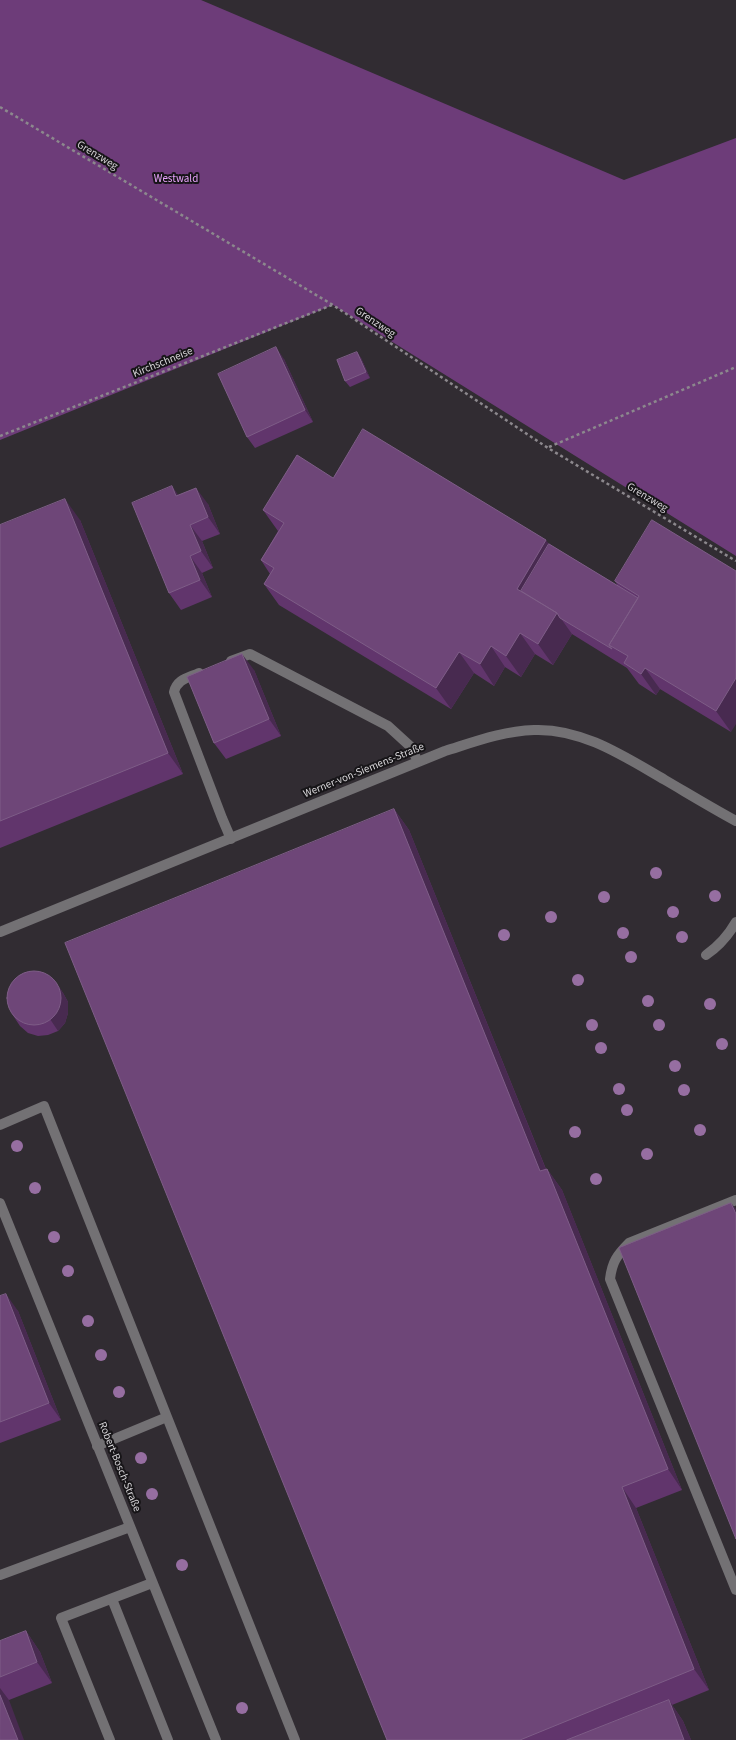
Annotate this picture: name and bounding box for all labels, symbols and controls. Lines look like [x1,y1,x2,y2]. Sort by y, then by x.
street label: Grenzweg [74,139,120,173]
park label: Westwald [154,173,198,187]
street label: Grenzweg [352,305,398,341]
street label: Kirchschneise [131,345,195,381]
street label: Grenzweg [624,481,670,515]
street label: Werner-von-Siemens-Straße [302,741,426,801]
street label: Robert-Bosch-Straße [95,1420,143,1514]

